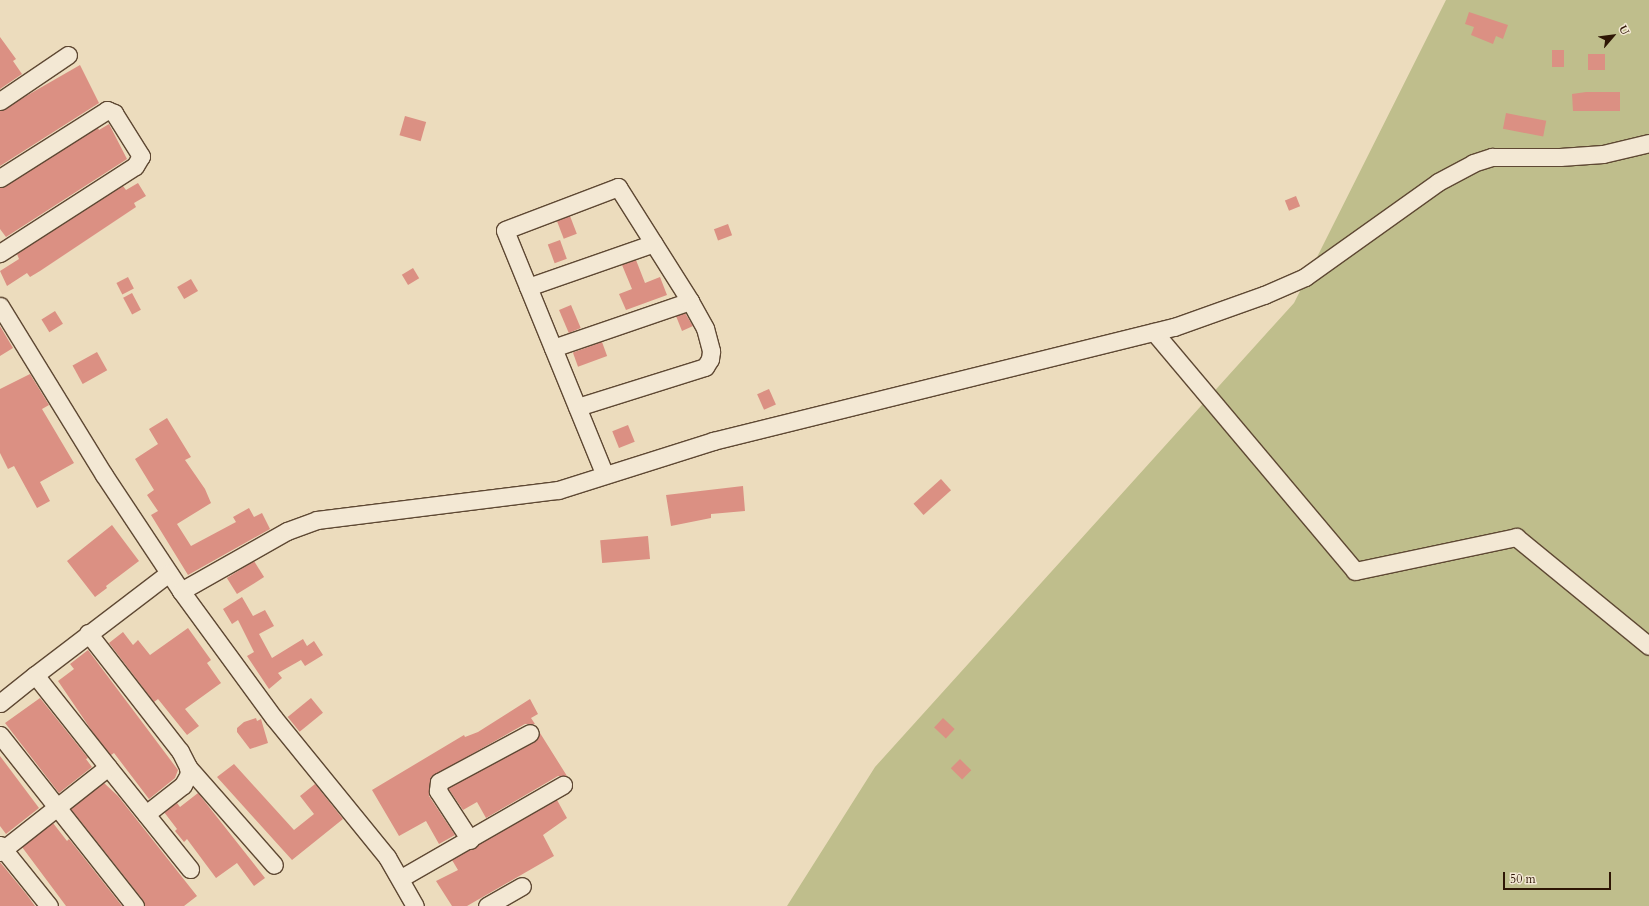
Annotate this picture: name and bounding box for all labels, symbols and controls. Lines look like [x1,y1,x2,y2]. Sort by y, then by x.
north arrow [1593,16,1633,56]
text: U [1615,23,1633,38]
scale bar [1505,864,1613,890]
text: 50 m [1510,871,1536,887]

